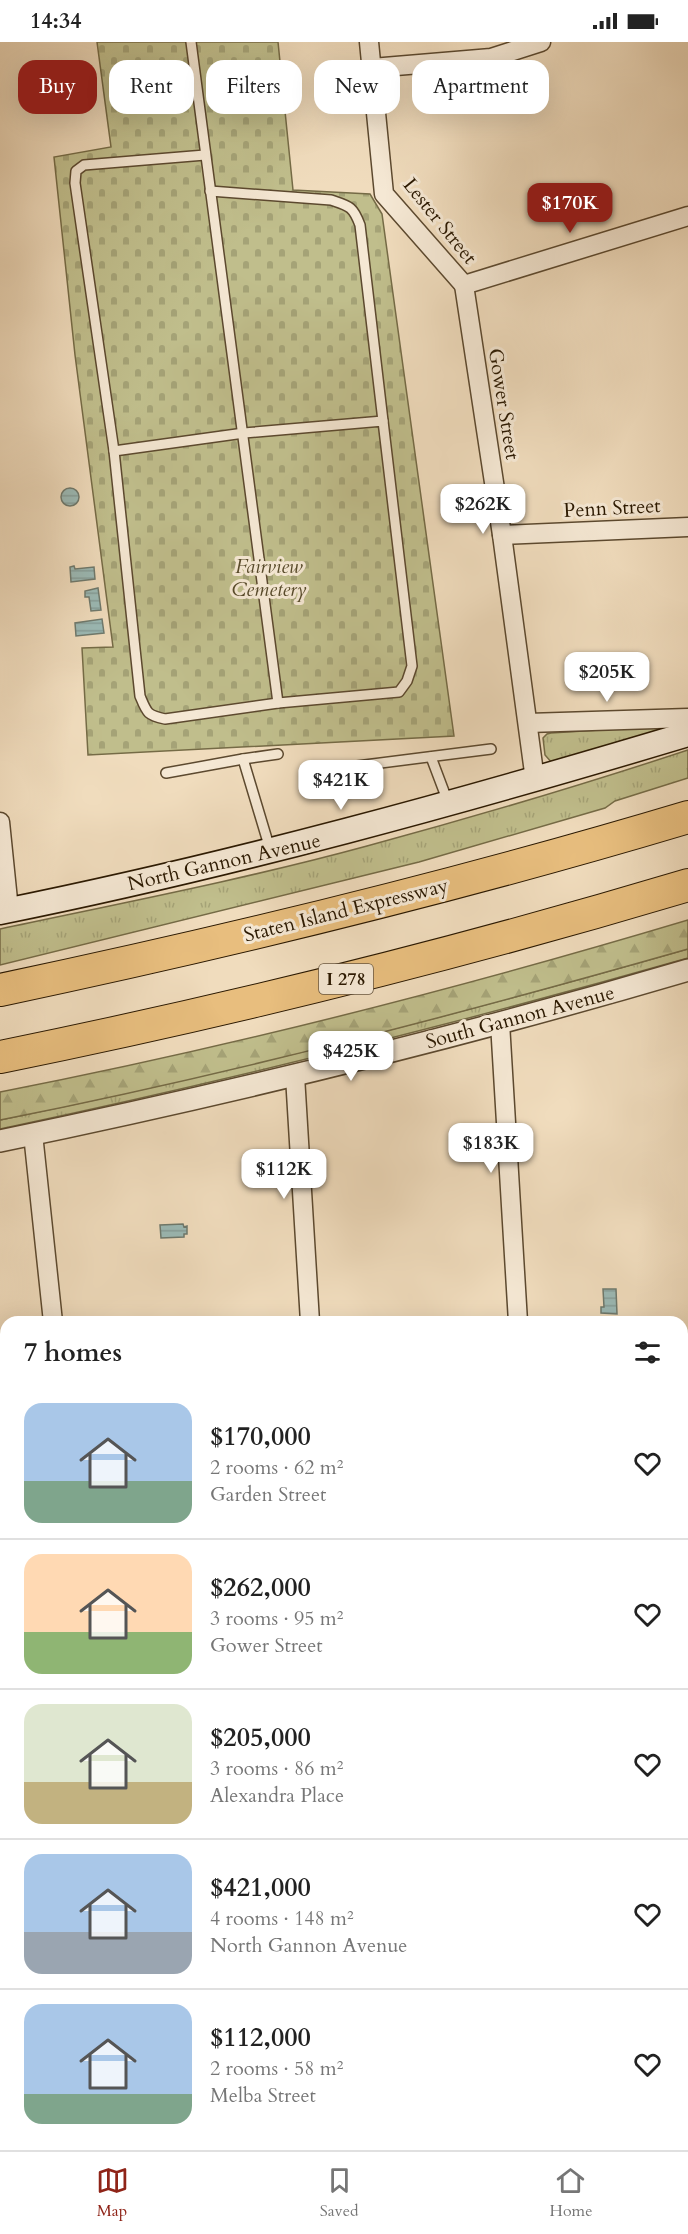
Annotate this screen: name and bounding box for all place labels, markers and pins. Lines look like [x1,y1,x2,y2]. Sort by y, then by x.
pin: $170K [528,183,612,234]
pin: $262K [441,484,525,535]
pin: $205K [565,652,649,703]
pin: $421K [299,760,383,811]
pin: $425K [309,1031,393,1082]
pin: $183K [449,1123,533,1174]
pin: $112K [242,1149,326,1200]

